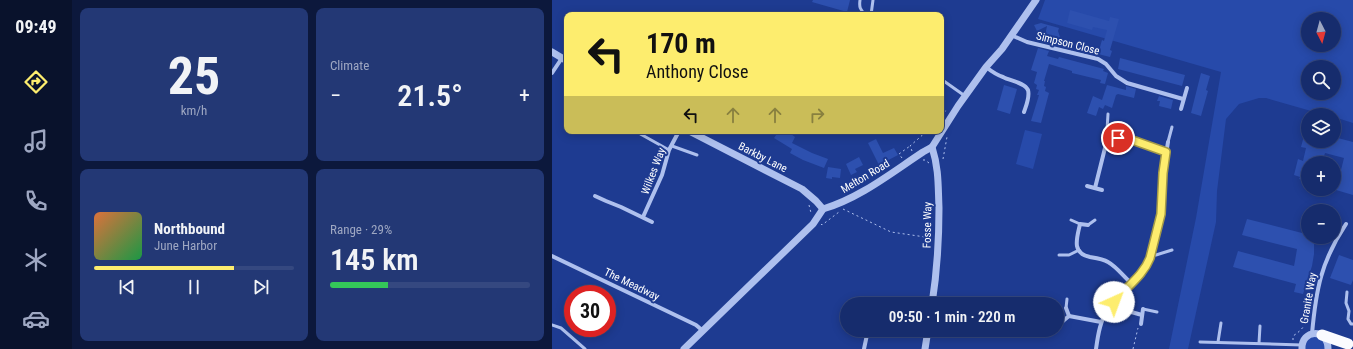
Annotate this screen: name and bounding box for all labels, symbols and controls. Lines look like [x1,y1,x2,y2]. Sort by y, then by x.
north arrow [1301,12,1341,52]
map controls [1301,12,1341,244]
text: 09:49 [15,16,57,37]
text: 170 m [646,27,716,60]
icon: left [580,28,632,80]
street label: Simpson Close [1035,29,1101,58]
text: 25 [168,46,220,107]
text: Climate [330,58,369,73]
button: search [1301,60,1341,100]
text: Anthony Close [646,61,749,82]
icon: directions [22,68,50,96]
text: 21.5° [397,78,463,113]
text: − [330,83,341,108]
text: + [519,83,530,108]
text: km/h [181,103,207,118]
icon: left [680,104,702,126]
icon: ahead [722,104,744,126]
icon: ahead [764,104,786,126]
icon: right [806,104,828,126]
button: layers [1301,108,1341,148]
pin [1101,121,1135,155]
icon: music [22,127,50,155]
icon: arrive [1107,127,1129,149]
street label: Barkby Lane [736,140,789,175]
street label: Wilkes Way [639,146,668,196]
button: + [1301,156,1341,196]
street label: Melton Road [839,157,892,196]
icon: phone [22,187,50,215]
street label: Fosse Way [921,201,934,248]
button: − [1301,204,1341,244]
text: Northbound [154,220,225,238]
text: Range · 29% [330,222,392,237]
text: June Harbor [154,238,217,253]
text: 145 km [330,242,419,277]
icon: climate [22,246,50,274]
street label: The Meadway [602,265,662,304]
street label: Granite Way [1298,271,1319,325]
icon: previous [116,276,138,298]
icon: pause [183,276,205,298]
icon: next [250,276,272,298]
position arrow [1093,281,1135,323]
speed limit sign: 30 [564,285,616,337]
icon: car [22,305,50,333]
text: 09:50 · 1 min · 220 m [889,308,1015,326]

